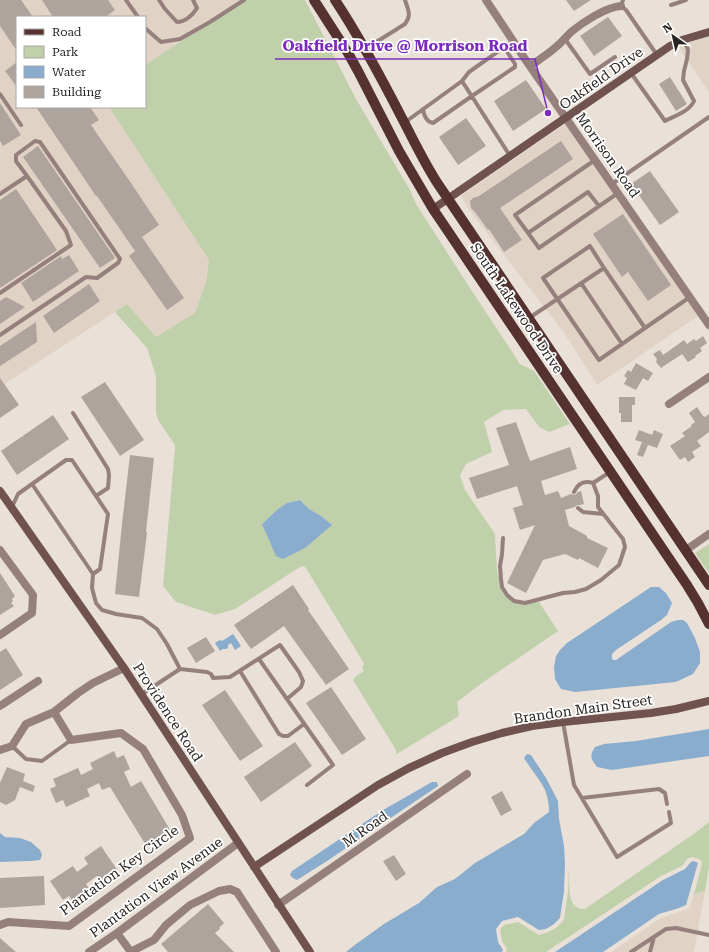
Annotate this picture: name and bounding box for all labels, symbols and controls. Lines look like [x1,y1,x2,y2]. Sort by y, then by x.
legend [16,16,146,108]
north arrow [653,16,693,56]
text: N [661,20,675,36]
text: Road [52,25,82,39]
callout: Oakfield Drive @ Morrison Road [275,32,535,59]
text: Oakfield Drive @ Morrison Road [283,37,527,55]
street label: Oakfield Drive [556,43,646,113]
text: Park [52,45,79,59]
text: Water [52,65,86,79]
text: Building [52,85,101,99]
street label: Morrison Road [573,109,643,201]
street label: South Lakewood Drive [467,240,567,377]
street label: Providence Road [130,660,206,764]
street label: Brandon Main Street [513,691,653,727]
street label: M Road [339,808,391,850]
street label: Plantation Key Circle [57,821,182,918]
street label: Plantation View Avenue [86,833,226,941]

